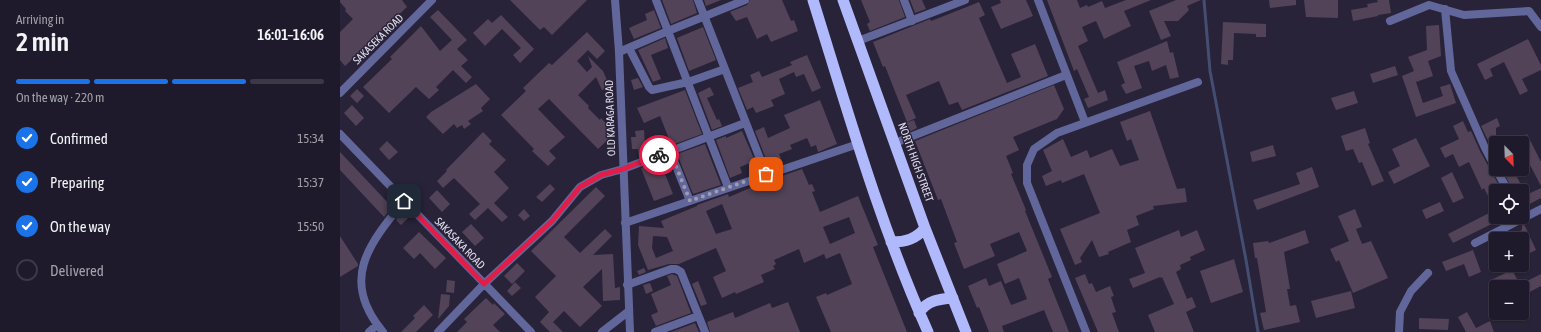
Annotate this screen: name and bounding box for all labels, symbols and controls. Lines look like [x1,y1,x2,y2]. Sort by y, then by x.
text: Arriving in [16,12,64,27]
street label: SAKASEKA ROAD [351,12,405,66]
text: 16:01–16:06 [257,26,324,43]
text: 2 min [16,27,69,57]
street label: OLD KARAGA ROAD [603,80,617,156]
text: On the way · 220 m [16,90,104,105]
street label: NORTH HIGH STREET [896,121,936,203]
icon: check [16,127,38,149]
text: Confirmed [50,130,108,147]
text: 15:34 [297,131,324,146]
courier [639,135,679,175]
north arrow [1489,136,1529,176]
map controls [1489,136,1529,320]
icon: bike [648,144,670,166]
pin [749,157,783,191]
icon: bag [755,163,777,185]
icon: check [16,171,38,193]
text: Preparing [50,174,104,191]
text: 15:37 [297,175,324,190]
pin [387,184,421,218]
button: locate [1489,184,1529,224]
icon: home [393,190,415,212]
icon: check [16,215,38,237]
street label: SAKASAKA ROAD [433,215,487,271]
text: On the way [50,218,111,235]
text: 15:50 [297,219,324,234]
button: + [1489,232,1529,272]
text: Delivered [50,262,104,279]
button: − [1489,280,1529,320]

